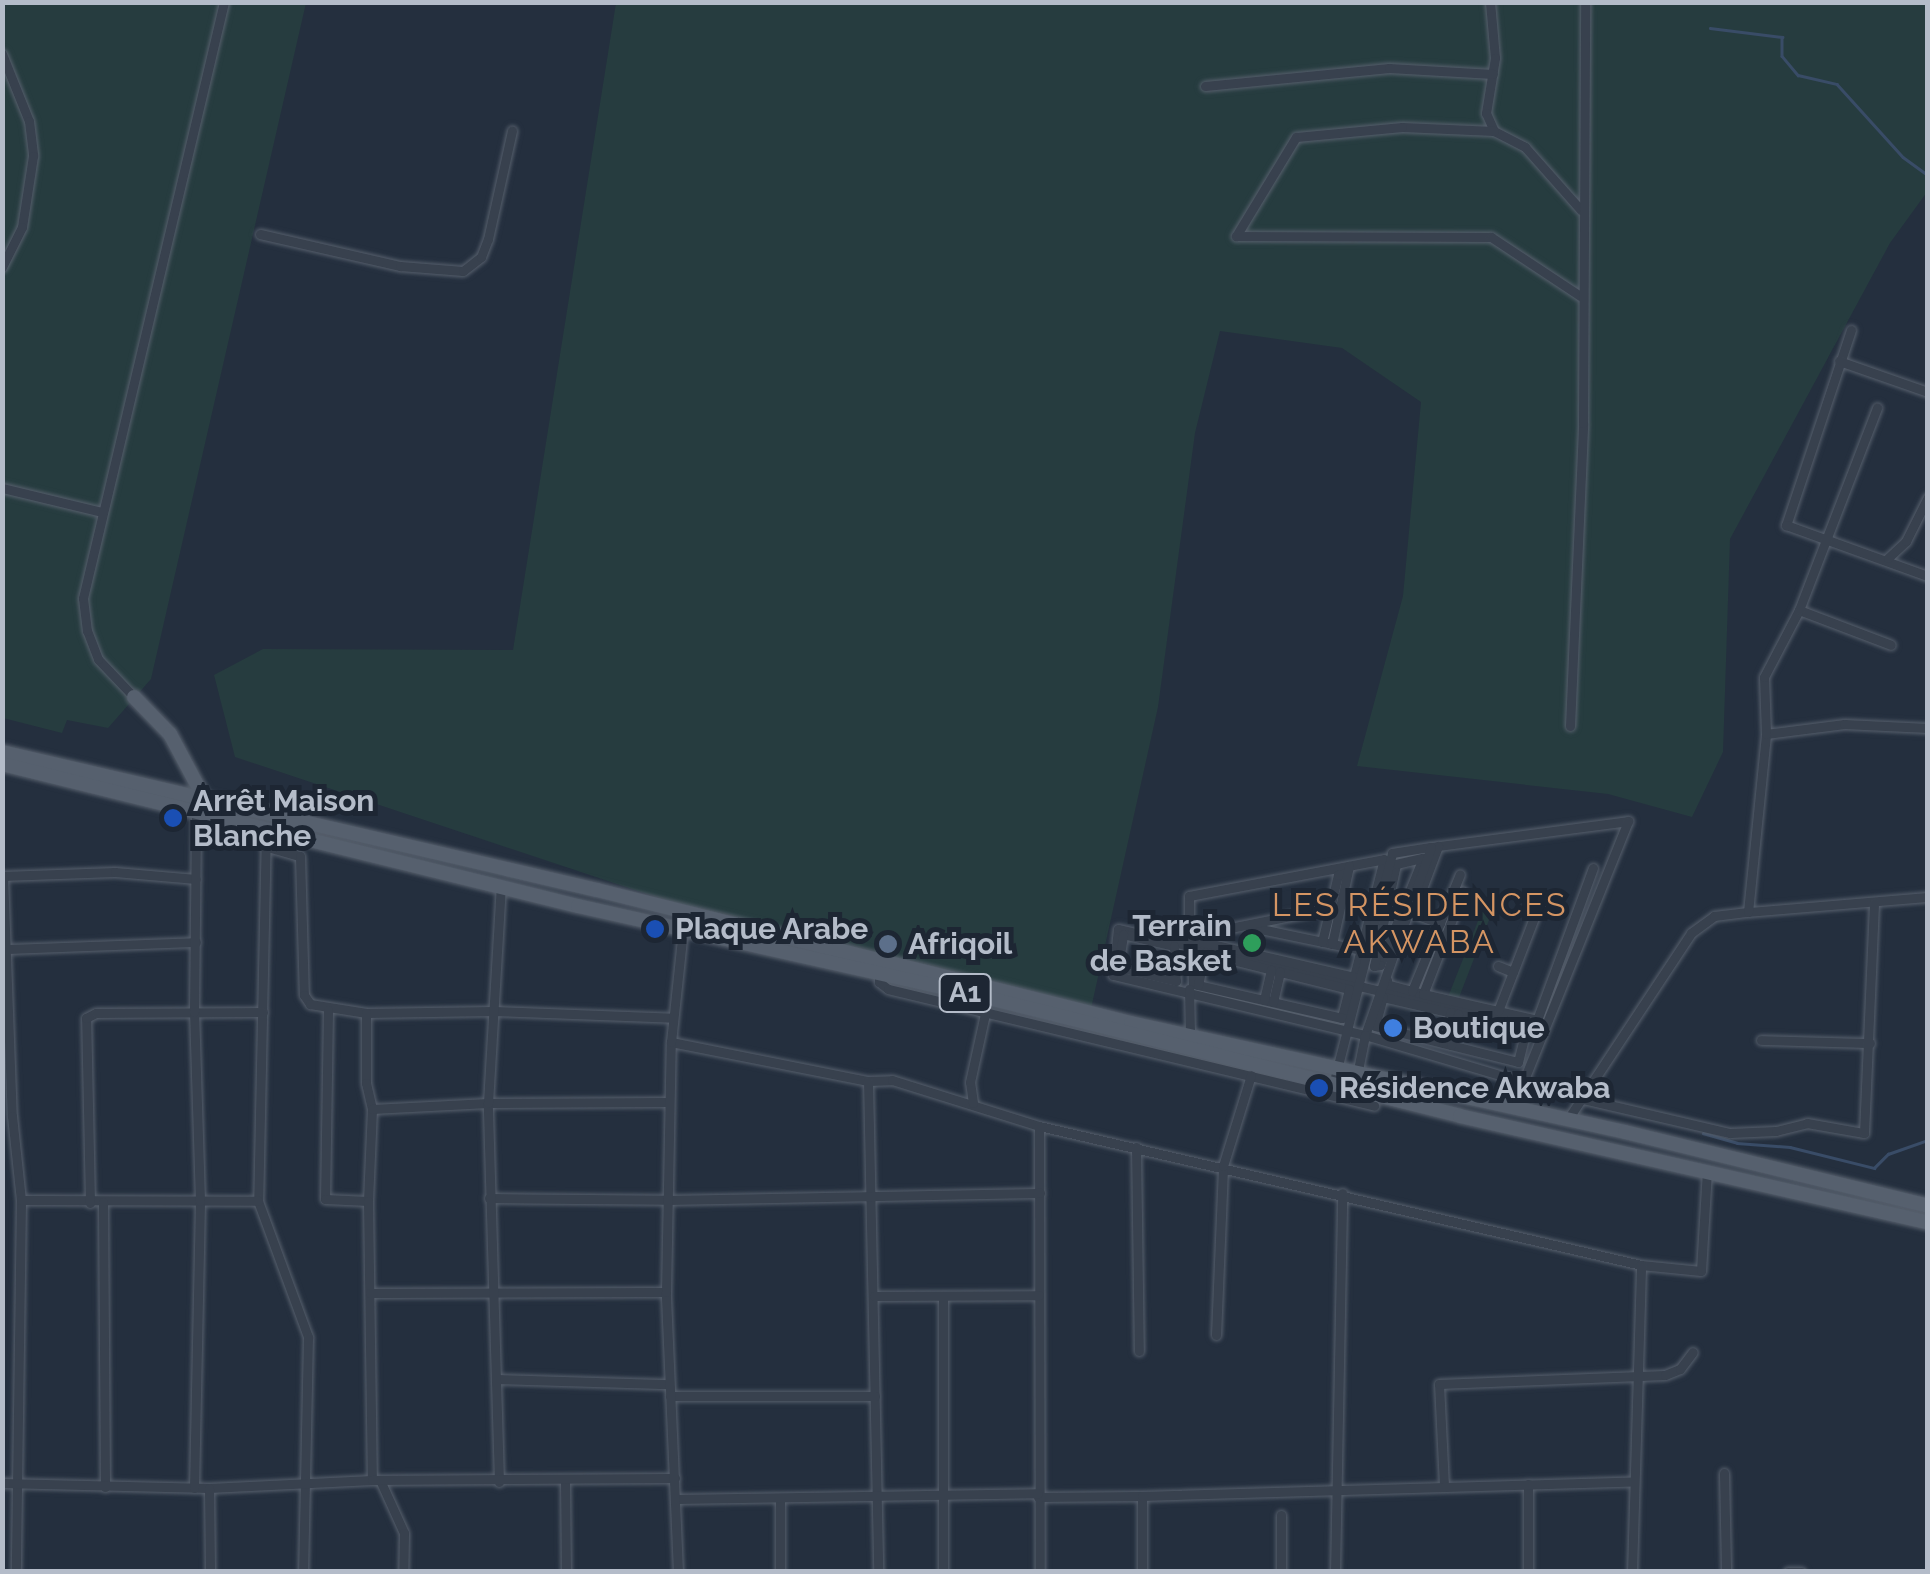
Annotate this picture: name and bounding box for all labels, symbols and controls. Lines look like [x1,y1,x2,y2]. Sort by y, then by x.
place label: Arrêt Maison Blanche [193,783,374,854]
marker: Arrêt Maison Blanche [162,807,184,829]
district label: LES RÉSIDENCES AKWABA [1272,887,1568,962]
place label: Terrain de Basket [1090,908,1232,978]
place label: Plaque Arabe [675,911,869,947]
marker: Plaque Arabe [644,918,666,940]
place label: Afriqoil [908,926,1012,962]
marker: Terrain de Basket [1241,932,1263,954]
marker: Afriqoil [877,933,899,955]
road number: A1 [938,970,992,1016]
place label: Boutique [1413,1010,1545,1046]
marker: Boutique [1382,1017,1404,1039]
place label: Résidence Akwaba [1339,1070,1611,1106]
marker: Résidence Akwaba [1308,1077,1330,1099]

